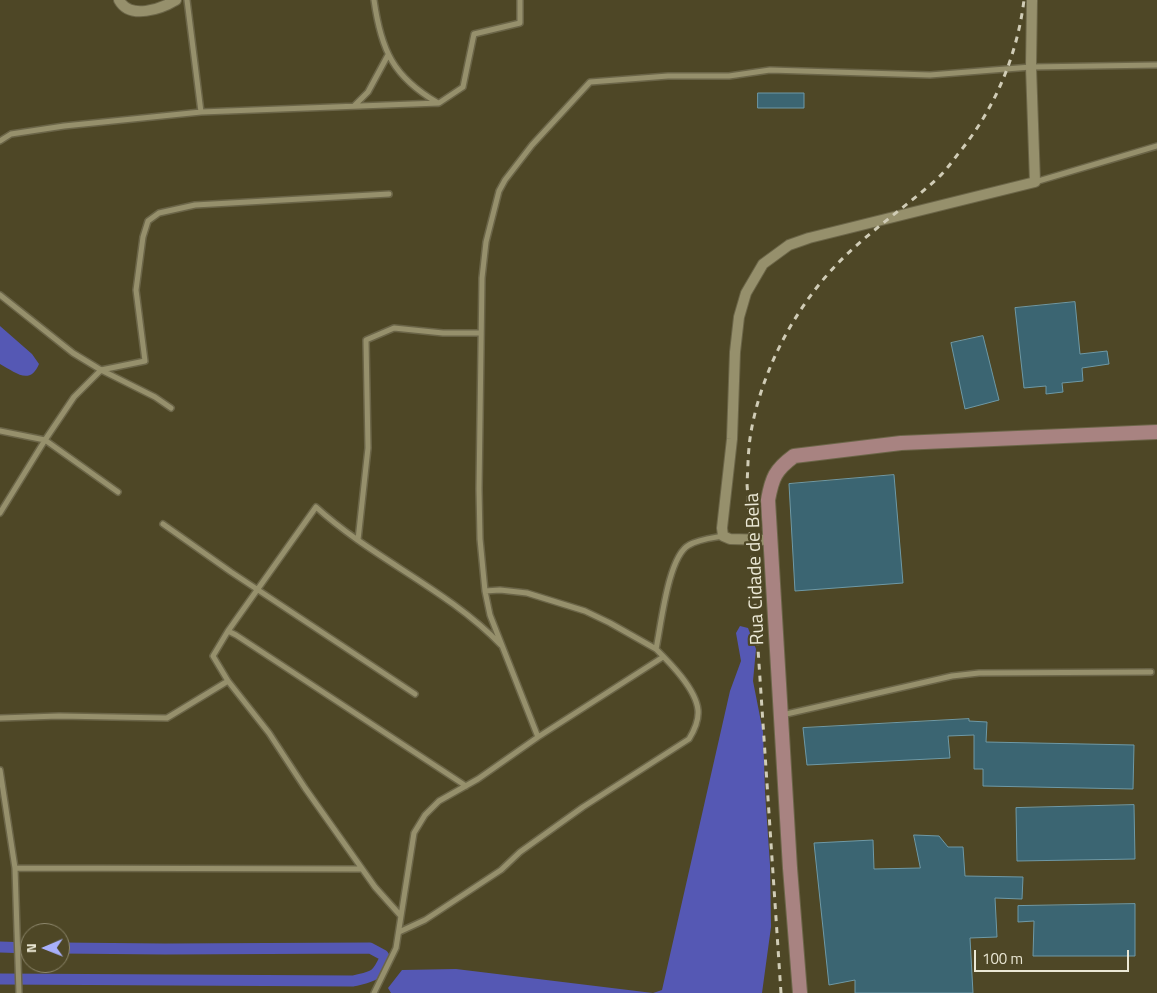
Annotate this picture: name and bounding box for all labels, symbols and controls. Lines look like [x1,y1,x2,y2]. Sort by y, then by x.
street label: Rua Cidade de Bela [742,492,770,646]
north arrow [20,923,70,973]
scale bar [977,940,1132,972]
text: N [20,943,41,953]
text: 100 m [982,947,1023,970]

